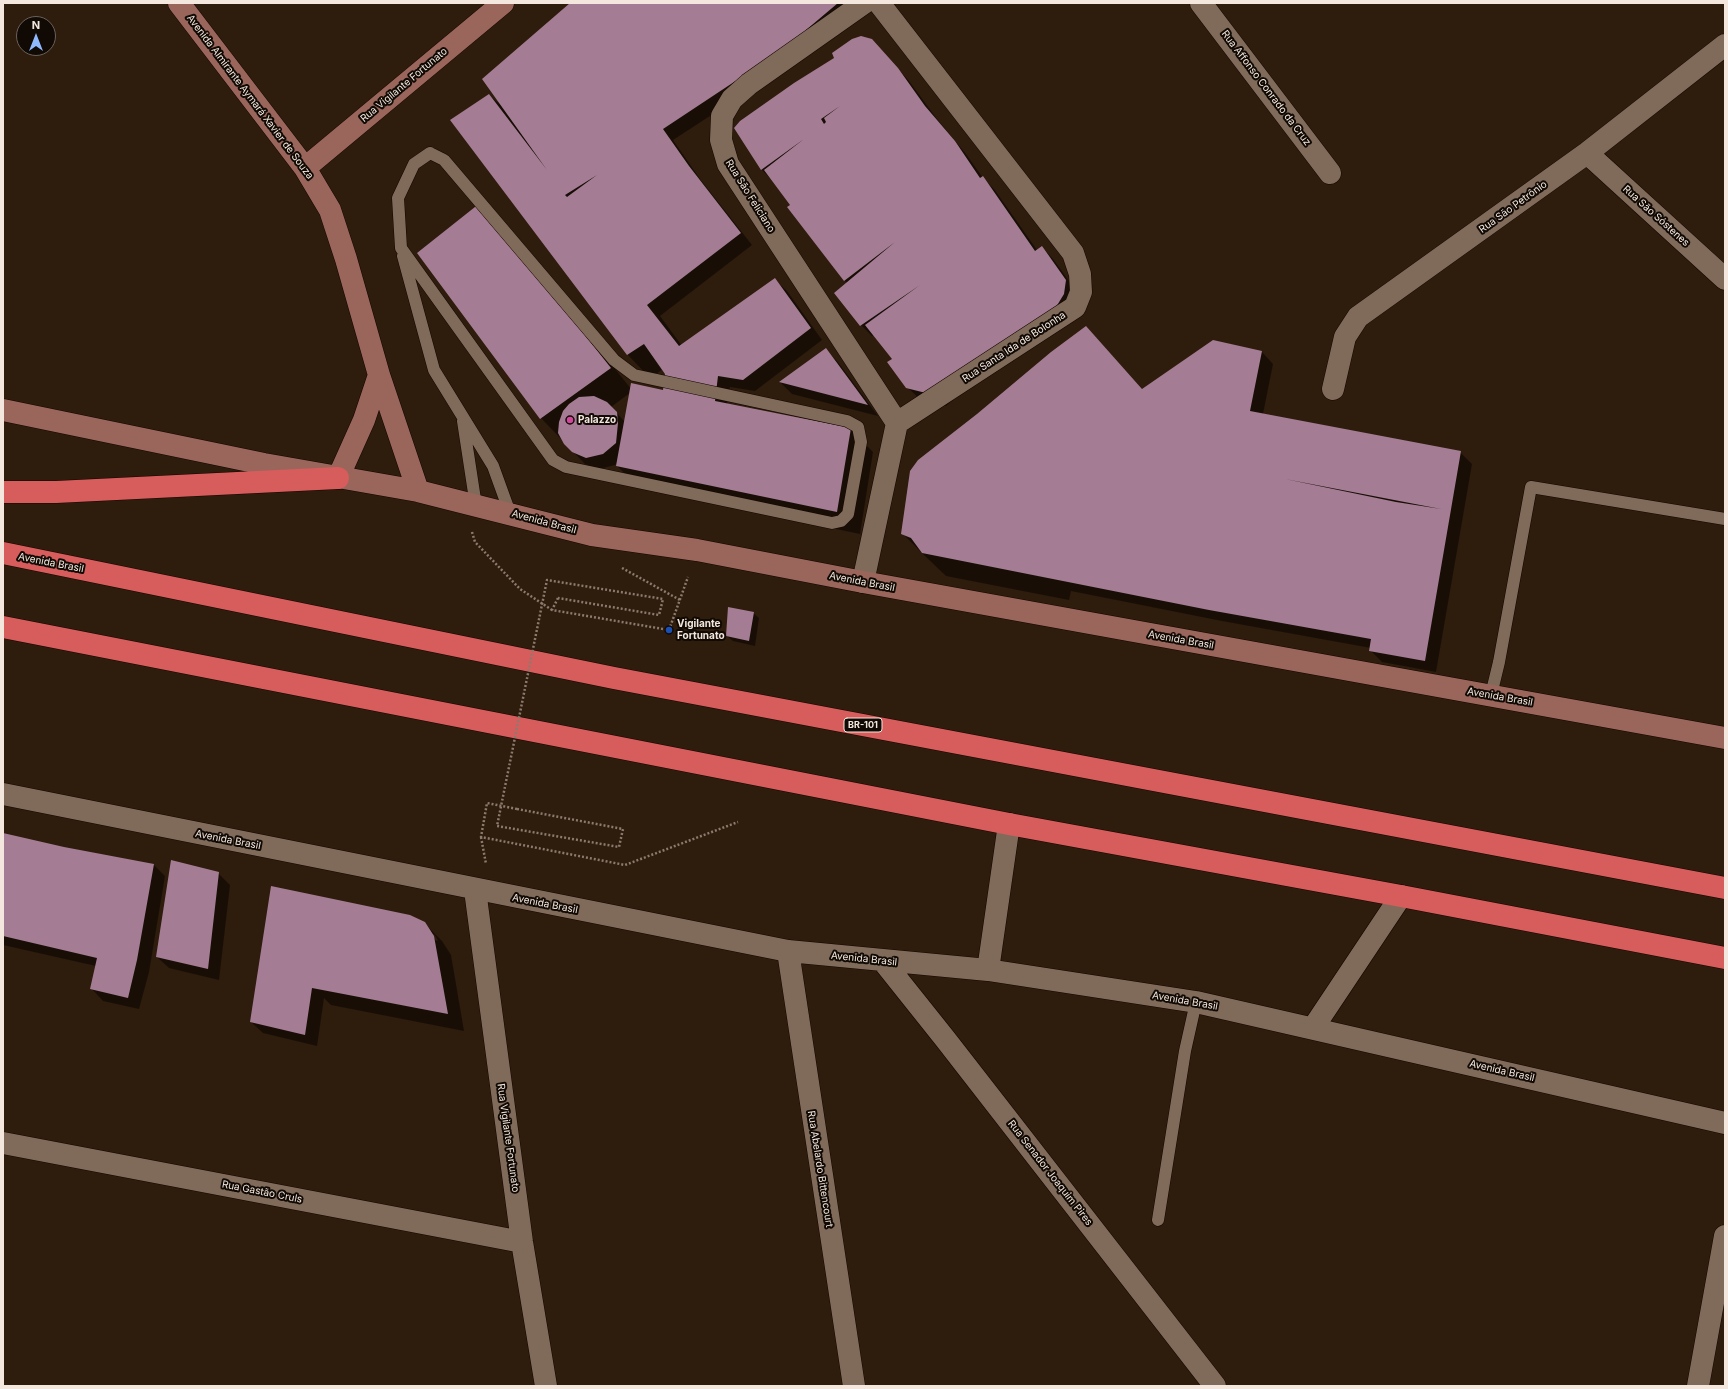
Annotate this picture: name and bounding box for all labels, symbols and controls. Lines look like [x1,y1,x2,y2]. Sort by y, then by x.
street label: Avenida Almirante Aymará Xavier de Souza [184,12,316,182]
north arrow [16,16,56,56]
text: N [32,18,40,32]
street label: Rua Affonso Conrado da Cruz [1219,28,1313,148]
street label: Rua Vigilante Fortunato [358,45,450,125]
street label: Rua São Feliciano [723,157,777,235]
street label: Rua São Petrônio [1477,178,1549,236]
street label: Rua São Sóstenes [1620,183,1692,249]
street label: Rua Santa Ida de Bolonha [960,309,1068,385]
place label: Palazzo [578,414,616,426]
marker: Palazzo [565,415,575,425]
street label: Avenida Brasil [510,508,578,536]
street label: Avenida Brasil [17,551,85,575]
street label: Avenida Brasil [828,570,896,594]
place label: Vigilante Fortunato [677,618,725,642]
marker: Vigilante Fortunato [664,625,674,635]
street label: Avenida Brasil [1147,628,1215,652]
street label: Avenida Brasil [1466,685,1534,709]
road number: BR-101 [844,718,882,732]
street label: Avenida Brasil [194,828,262,852]
street label: Avenida Brasil [511,892,579,916]
street label: Avenida Brasil [830,950,898,968]
street label: Avenida Brasil [1151,989,1219,1013]
street label: Avenida Brasil [1468,1058,1536,1084]
street label: Rua Vigilante Fortunato [494,1083,522,1193]
street label: Rua Abelardo Bittencourt [805,1110,835,1228]
street label: Rua Senador Joaquim Pires [1005,1118,1095,1228]
street label: Rua Gastão Cruls [221,1178,303,1206]

